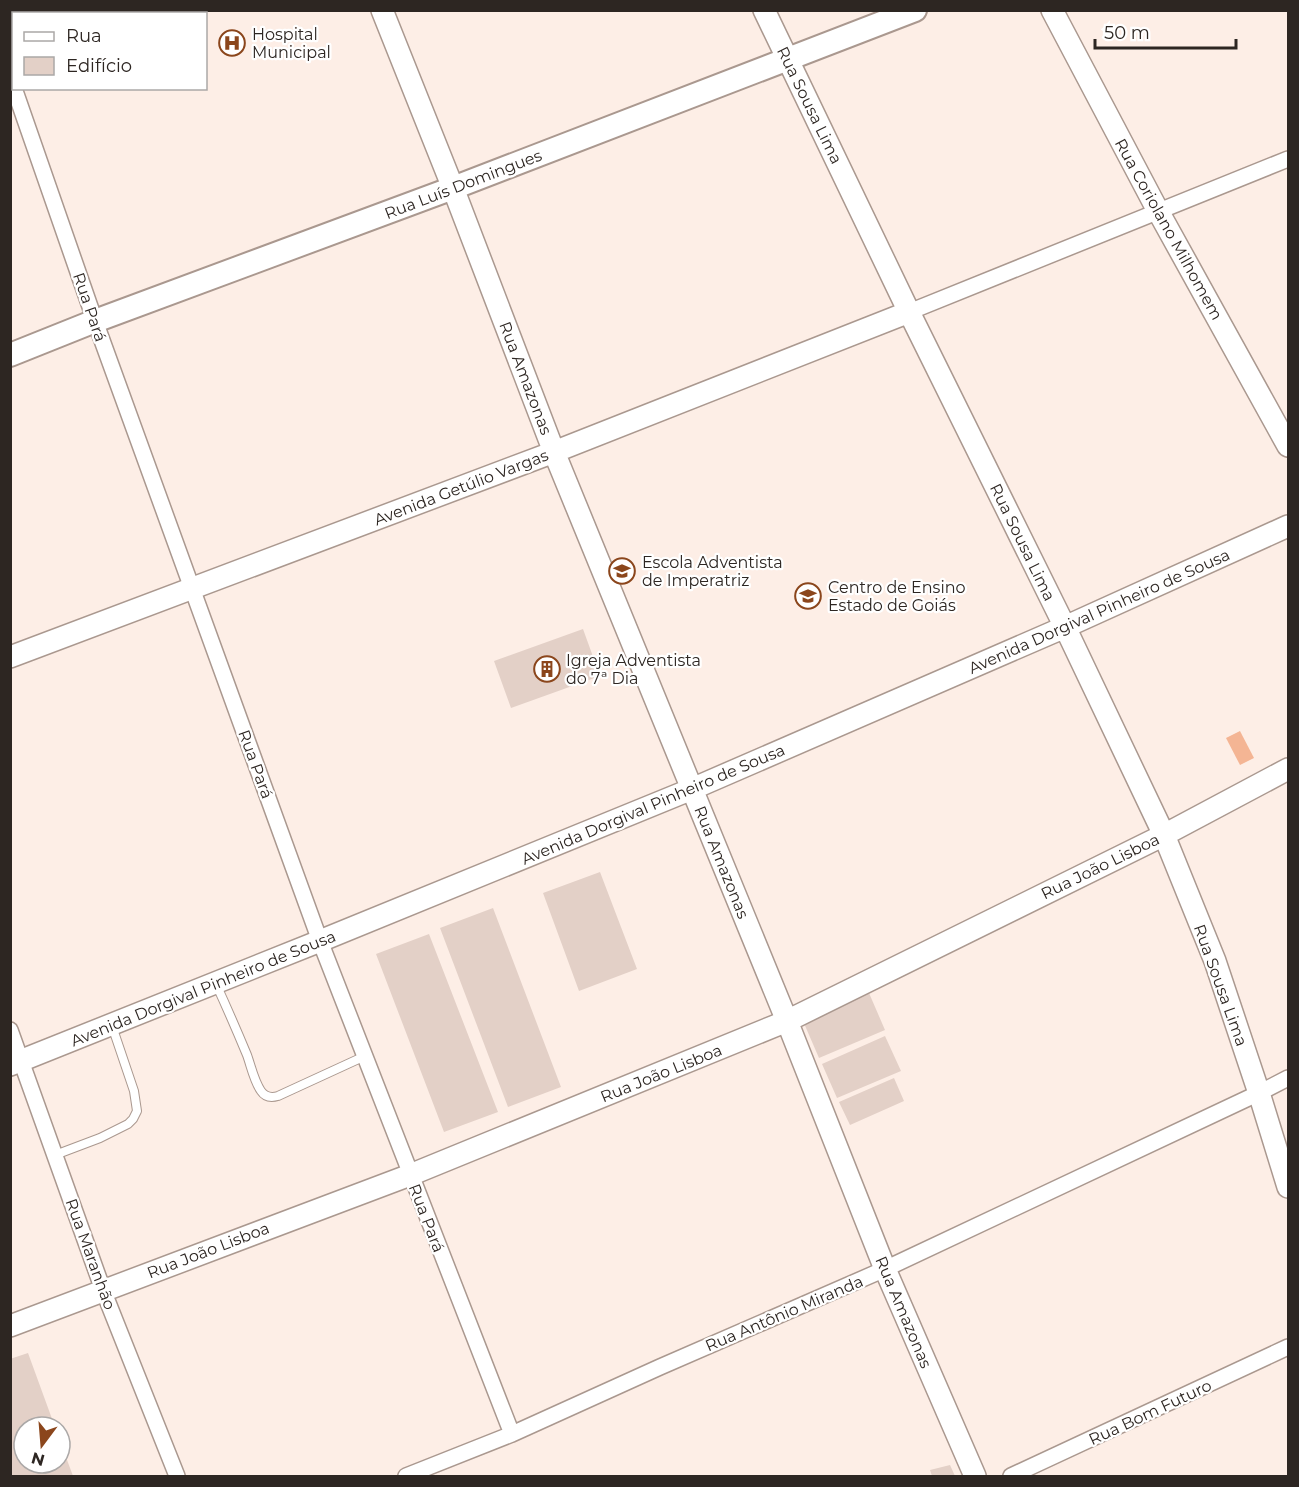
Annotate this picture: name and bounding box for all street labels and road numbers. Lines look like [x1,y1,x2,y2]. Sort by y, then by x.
street label: Rua Sousa Lima [773,43,846,167]
street label: Rua Coriolano Milhomem [1111,135,1227,323]
street label: Rua Luís Domingues [382,146,545,223]
street label: Rua Pará [69,270,110,344]
street label: Rua Amazonas [495,319,556,438]
street label: Avenida Getúlio Vargas [371,445,551,529]
street label: Rua Sousa Lima [986,480,1059,604]
street label: Avenida Dorgival Pinheiro de Sousa [966,545,1233,678]
street label: Rua Pará [234,727,277,801]
street label: Avenida Dorgival Pinheiro de Sousa [519,740,788,869]
street label: Rua Amazonas [690,803,753,922]
street label: Rua João Lisboa [1038,830,1163,903]
street label: Rua Sousa Lima [1190,922,1251,1049]
street label: Avenida Dorgival Pinheiro de Sousa [68,926,338,1051]
street label: Rua João Lisboa [598,1040,725,1107]
street label: Rua Pará [405,1181,448,1255]
street label: Rua Maranhão [62,1196,119,1312]
street label: Rua João Lisboa [144,1218,272,1283]
street label: Rua Amazonas [871,1253,936,1371]
street label: Rua Antônio Miranda [702,1272,866,1355]
street label: Rua Bom Futuro [1086,1376,1215,1449]

